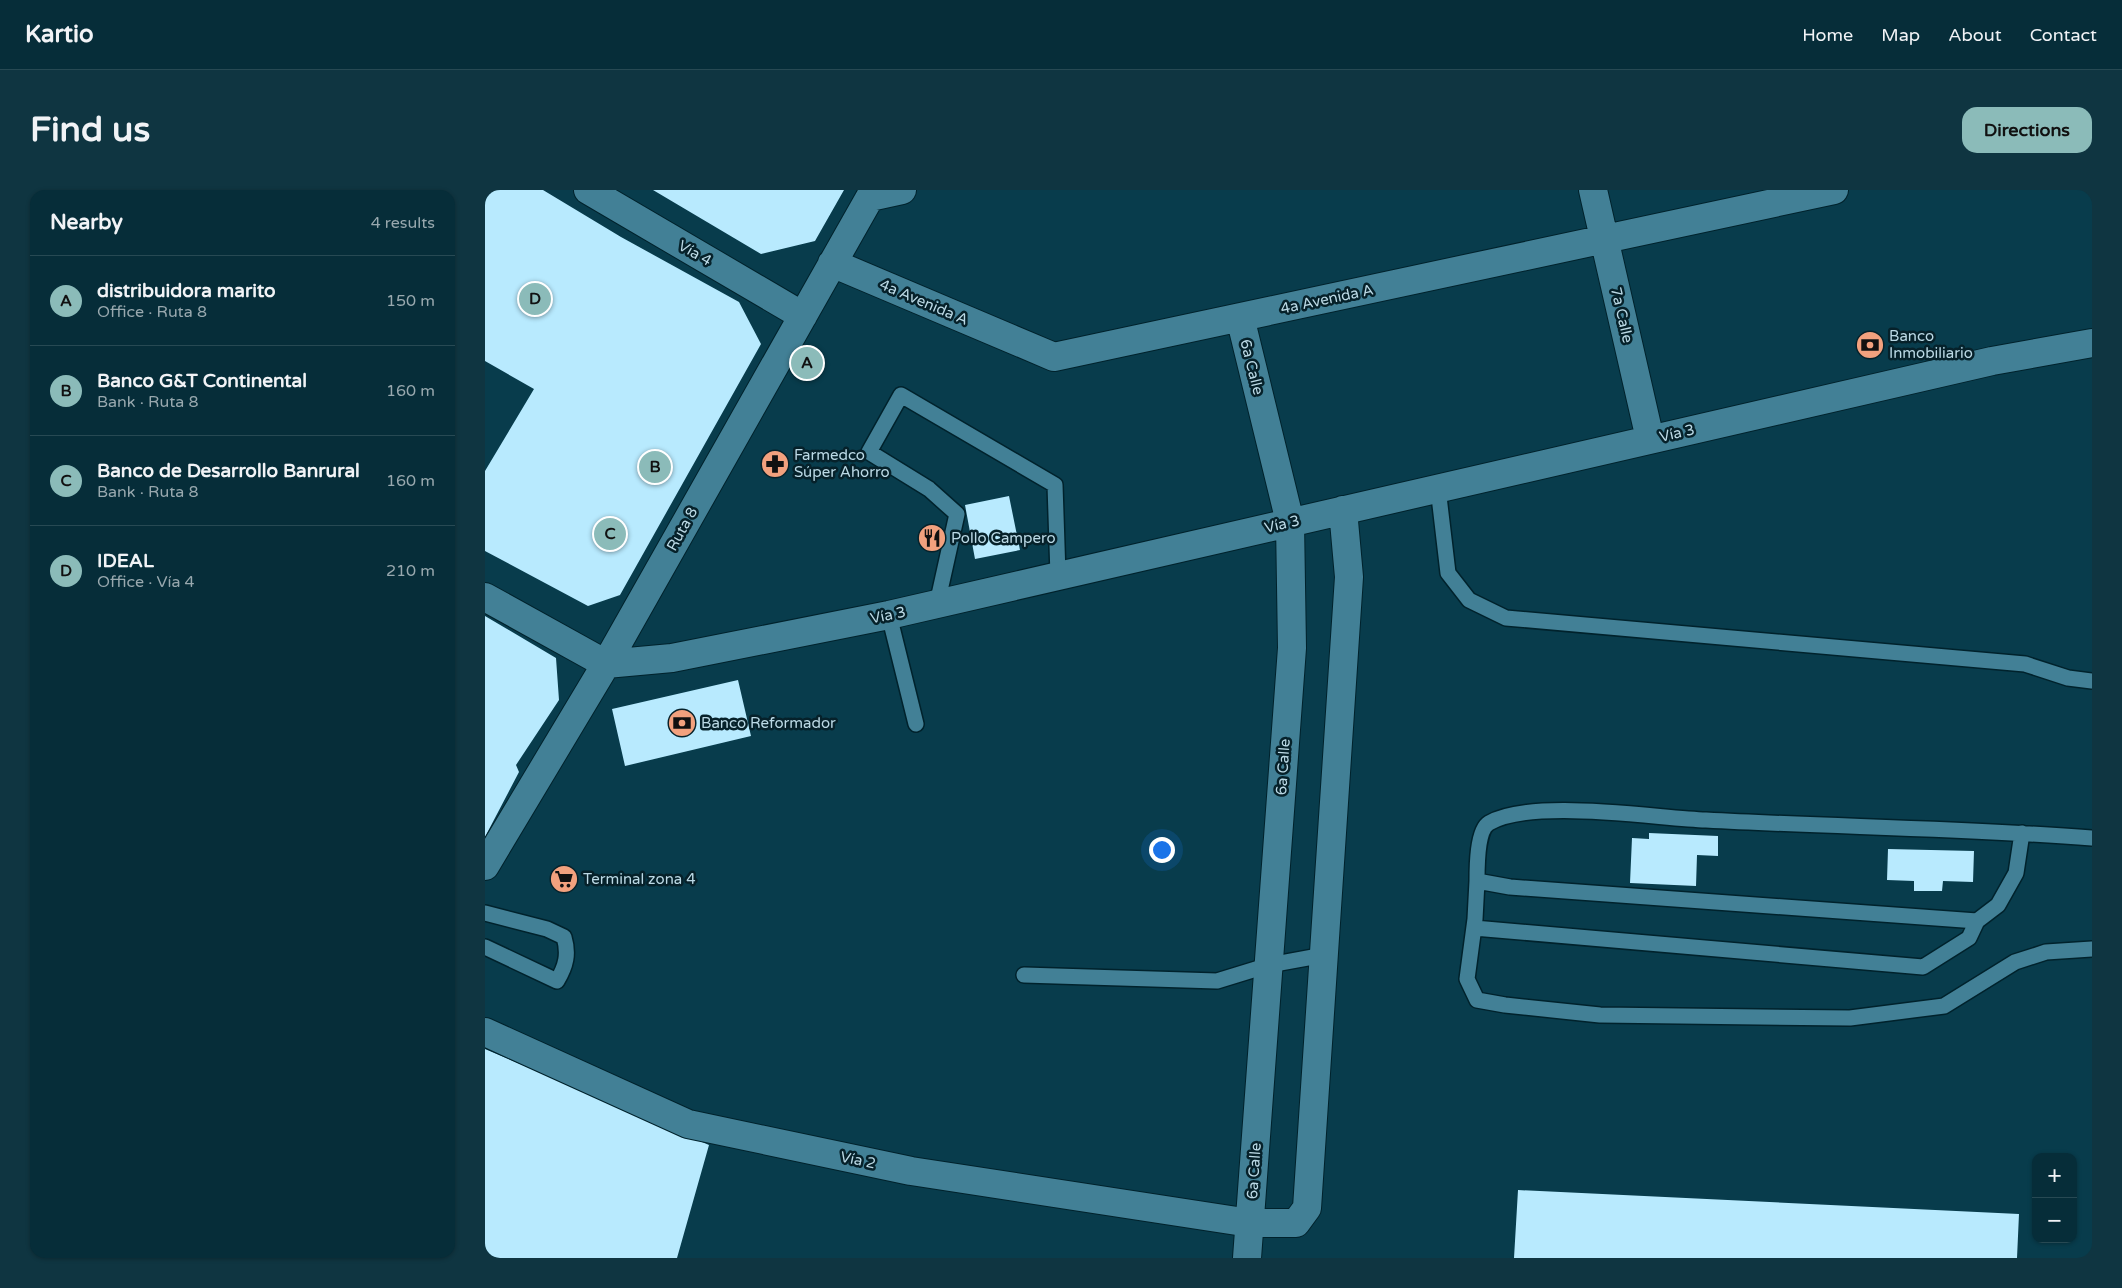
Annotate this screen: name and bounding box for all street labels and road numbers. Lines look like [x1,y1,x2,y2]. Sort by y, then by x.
street label: Vía 4 [675,236,715,270]
street label: 4a Avenida A [877,275,971,329]
street label: 4a Avenida A [1279,280,1375,318]
street label: 7a Calle [1607,285,1637,345]
street label: 6a Calle [1236,337,1268,397]
street label: Vía 3 [1658,420,1696,446]
street label: Ruta 8 [663,504,701,554]
street label: Vía 3 [1263,511,1301,537]
street label: Vía 3 [869,602,907,628]
street label: 6a Calle [1272,738,1294,796]
street label: 6a Calle [1243,1142,1265,1200]
street label: Vía 2 [839,1147,877,1173]

